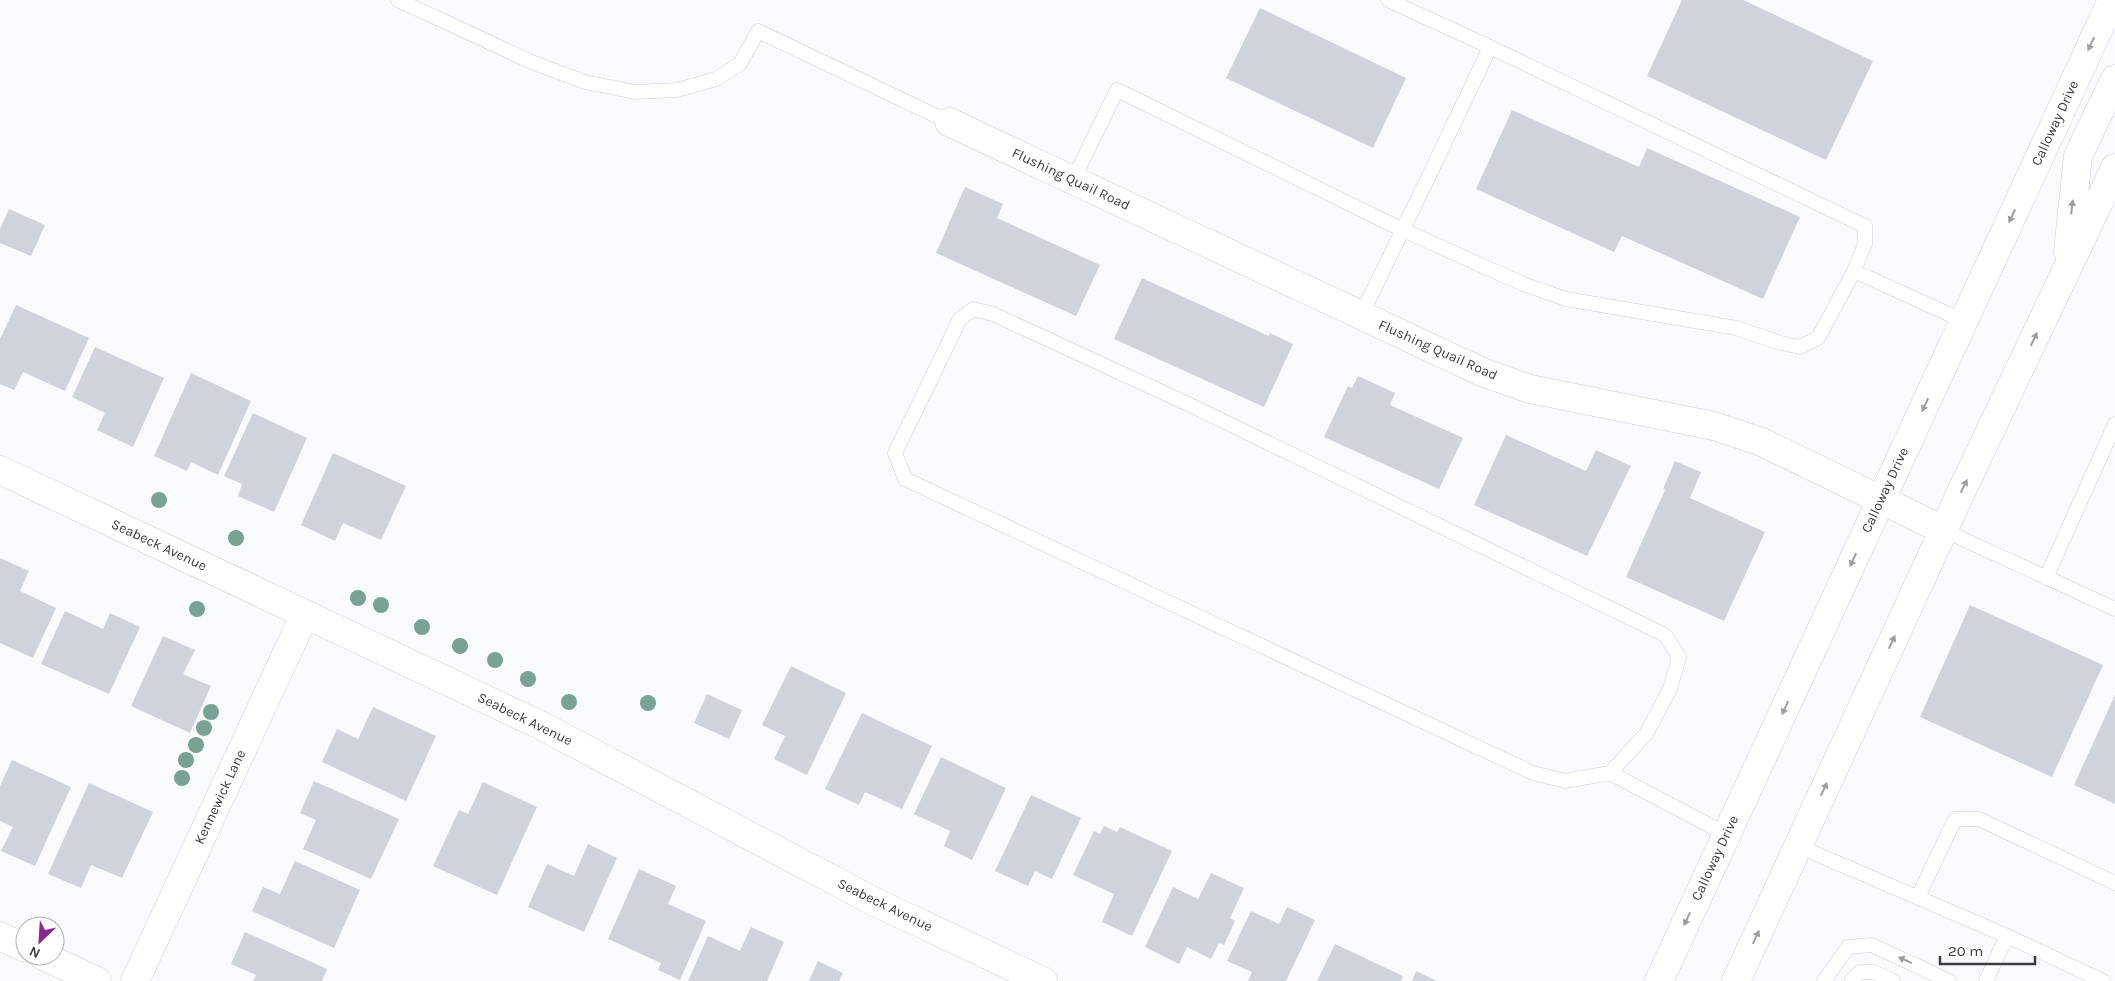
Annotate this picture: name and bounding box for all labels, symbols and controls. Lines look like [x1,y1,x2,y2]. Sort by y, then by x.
one-way arrow [2087,37,2095,51]
street label: Calloway Drive [2028,78,2082,168]
street label: Flushing Quail Road [1009,144,1133,214]
one-way arrow [2068,198,2076,214]
one-way arrow [2008,209,2016,224]
street label: Flushing Quail Road [1376,316,1500,384]
one-way arrow [2030,332,2038,346]
one-way arrow [1920,398,1928,412]
street label: Calloway Drive [1858,445,1912,535]
one-way arrow [1960,479,1968,493]
street label: Seabeck Avenue [109,515,209,575]
one-way arrow [1849,553,1857,567]
one-way arrow [1888,635,1896,649]
street label: Seabeck Avenue [475,689,575,749]
one-way arrow [1781,701,1789,715]
street label: Kennewick Lane [191,747,249,847]
one-way arrow [1820,782,1828,796]
street label: Calloway Drive [1688,813,1742,903]
street label: Seabeck Avenue [835,875,935,935]
one-way arrow [1683,912,1691,926]
north arrow [15,916,65,966]
one-way arrow [1752,930,1760,944]
scale bar [1940,934,2035,966]
text: 20 m [1948,942,1983,960]
text: N [27,943,43,962]
one-way arrow [1898,956,1912,964]

